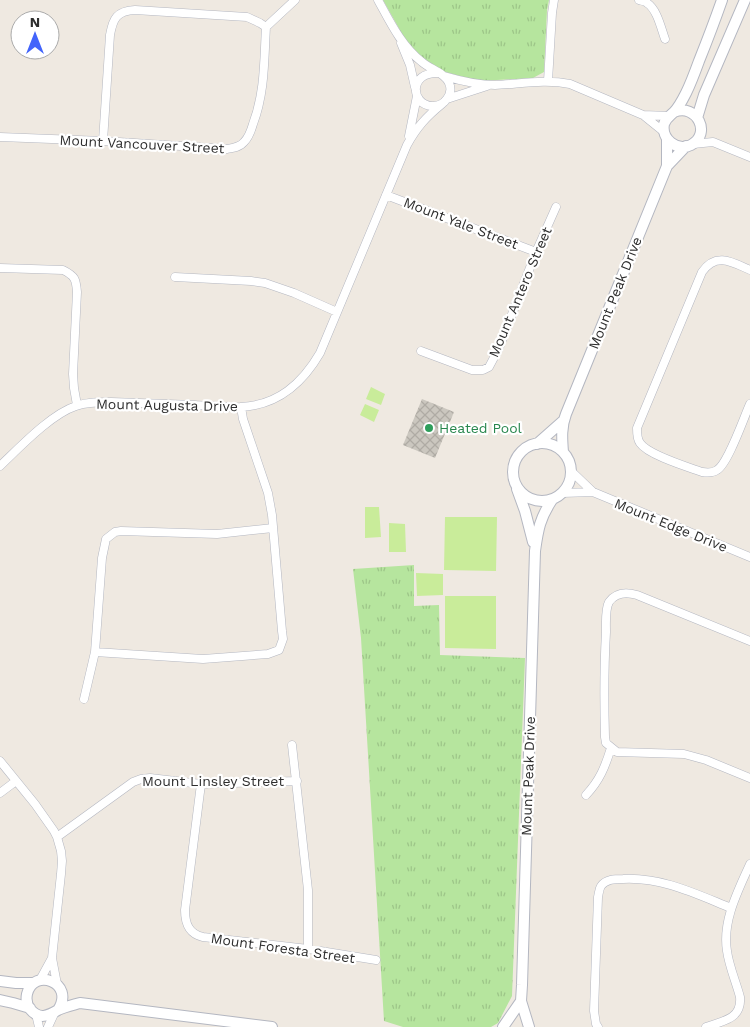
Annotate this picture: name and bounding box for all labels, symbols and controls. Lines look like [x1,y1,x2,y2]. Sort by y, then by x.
north arrow [10,10,60,60]
text: N [30,14,40,30]
street label: Mount Vancouver Street [59,132,225,156]
street label: Mount Yale Street [401,194,521,252]
street label: Mount Antero Street [485,224,555,360]
street label: Mount Peak Drive [585,234,645,352]
street label: Mount Augusta Drive [96,396,238,414]
place label: Heated Pool [439,420,523,436]
marker: Heated Pool [423,422,435,434]
street label: Mount Edge Drive [612,495,730,555]
street label: Mount Peak Drive [518,716,538,836]
street label: Mount Linsley Street [142,773,284,789]
street label: Mount Foresta Street [210,930,356,966]

